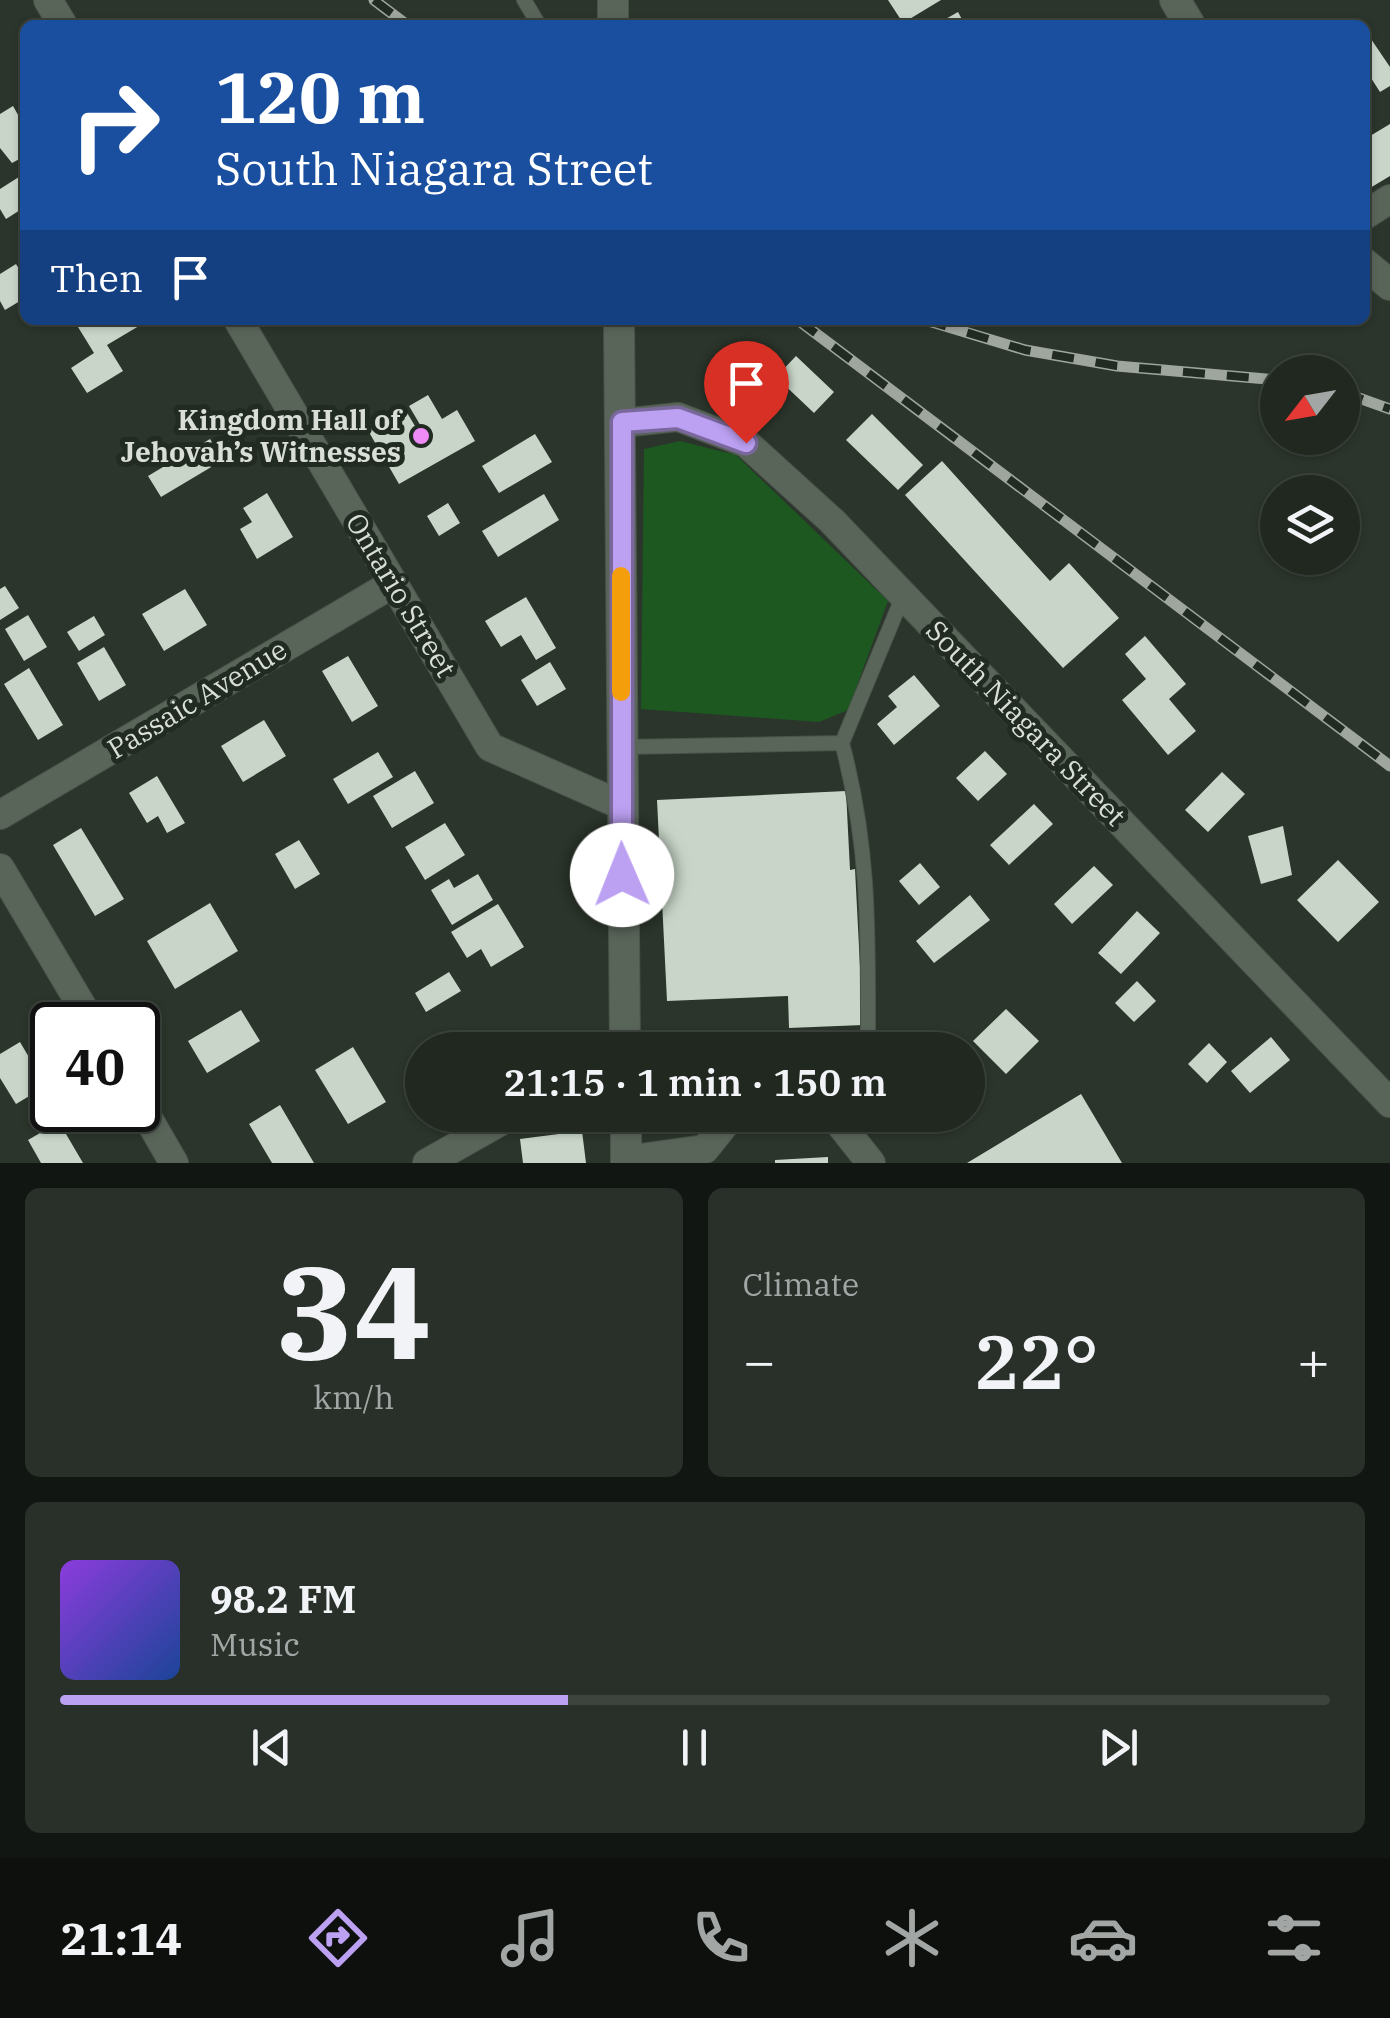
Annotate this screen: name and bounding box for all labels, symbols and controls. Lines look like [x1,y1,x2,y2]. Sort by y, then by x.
text: 120 m [215,51,425,142]
icon: right [50,60,180,190]
text: South Niagara Street [215,139,653,197]
icon: arrive [163,250,218,305]
text: Then [50,253,143,302]
pin [704,341,789,444]
north arrow [1260,355,1360,455]
map controls [1260,355,1360,575]
icon: arrive [719,356,774,411]
place label: Kingdom Hall of Jehovah’s Witnesses [121,401,403,470]
marker: Kingdom Hall of Jehovah’s Witnesses [410,425,432,447]
button: layers [1260,475,1360,575]
street label: Ontario Street [338,506,465,684]
street label: South Niagara Street [918,612,1134,834]
street label: Passaic Avenue [100,630,293,767]
position arrow [570,823,674,927]
speed limit sign: 40 [30,1002,160,1132]
text: 21:15 · 1 min · 150 m [503,1057,887,1106]
text: 34 [276,1226,432,1395]
text: Climate [743,1263,859,1305]
text: 22° [974,1312,1099,1410]
text: − [743,1325,776,1396]
text: + [1297,1325,1330,1396]
text: km/h [313,1376,394,1418]
text: 98.2 FM [210,1574,356,1623]
text: Music [210,1623,300,1665]
icon: previous [244,1720,299,1775]
icon: pause [667,1720,722,1775]
icon: next [1091,1720,1146,1775]
icon: directions [303,1903,373,1973]
icon: music [495,1903,565,1973]
icon: phone [686,1903,756,1973]
icon: climate [877,1903,947,1973]
icon: car [1068,1903,1138,1973]
icon: filters [1259,1903,1329,1973]
text: 21:14 [61,1909,182,1967]

